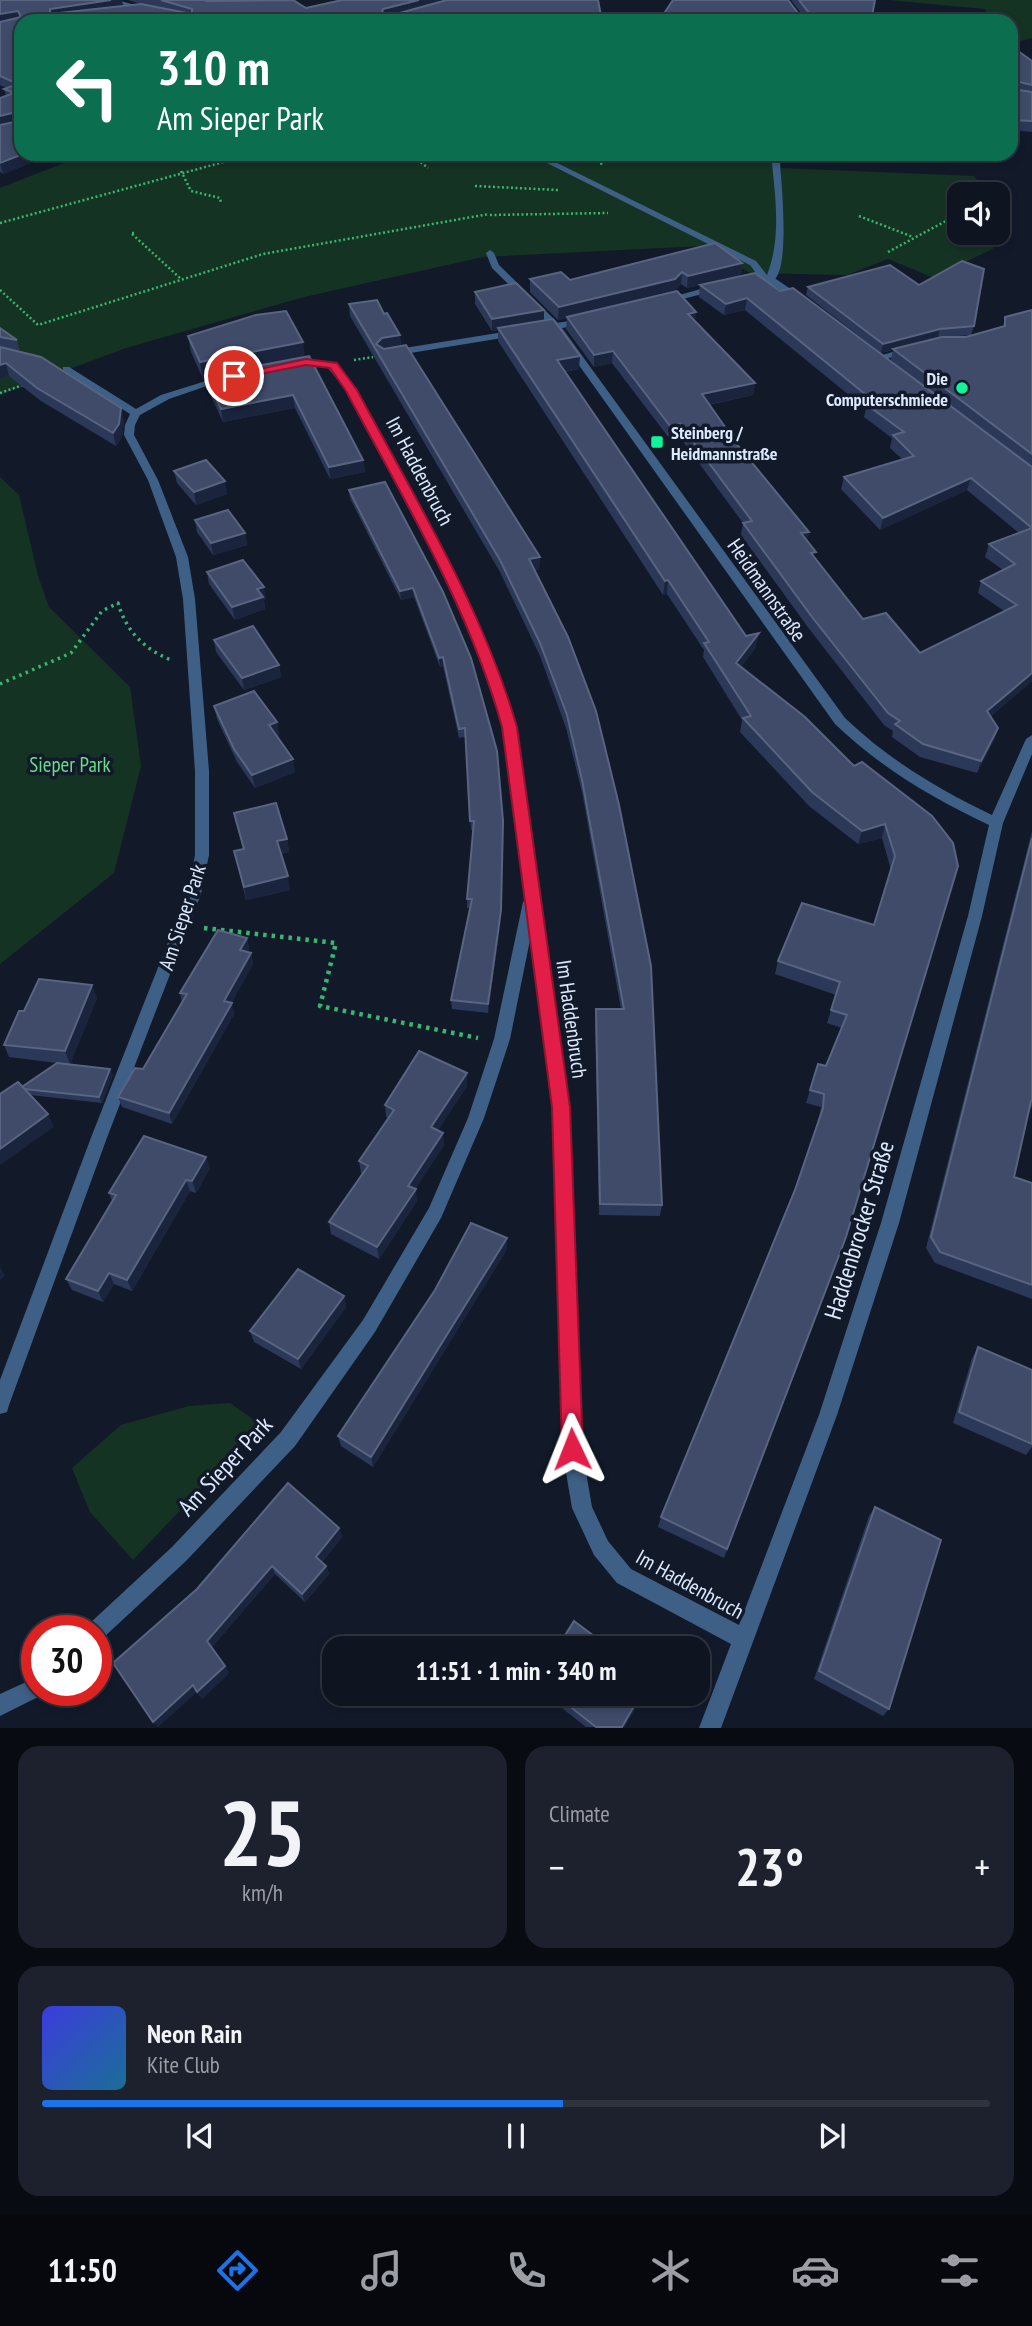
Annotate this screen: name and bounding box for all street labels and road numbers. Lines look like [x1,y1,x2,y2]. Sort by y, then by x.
street label: Im Haddenbruch [380,412,460,530]
street label: Heidmannstraße [722,533,812,647]
street label: Am Sieper Park [152,861,212,973]
street label: Im Haddenbruch [550,958,594,1080]
street label: Haddenbrocker Straße [817,1137,901,1323]
street label: Am Sieper Park [171,1409,279,1522]
street label: Im Haddenbruch [631,1543,749,1625]

